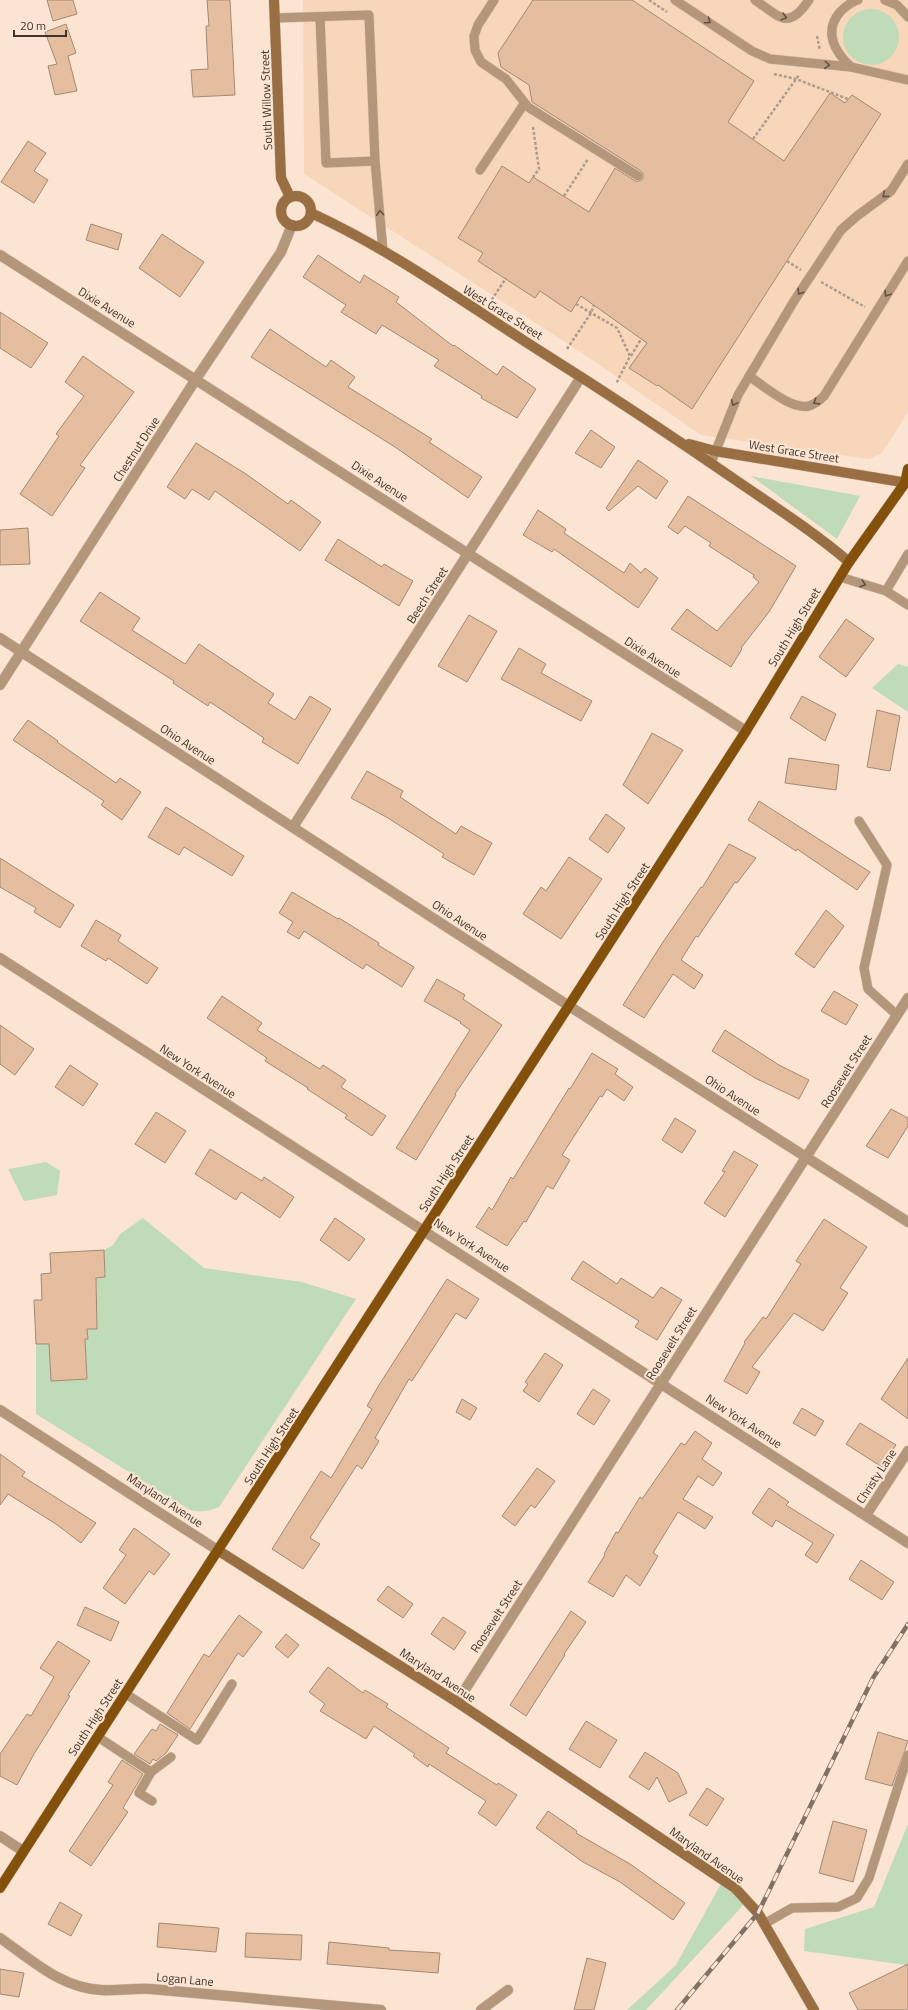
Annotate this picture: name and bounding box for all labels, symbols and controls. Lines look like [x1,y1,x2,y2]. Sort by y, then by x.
scale bar [14,12,66,38]
one-way arrow [780,12,787,20]
text: 20 m [20,16,46,35]
one-way arrow [703,16,710,23]
street label: South Willow Street [255,49,277,150]
one-way arrow [823,61,830,70]
one-way arrow [882,191,890,198]
one-way arrow [375,209,384,216]
street label: West Grace Street [459,280,547,345]
street label: Dixie Avenue [75,282,139,332]
one-way arrow [798,287,805,294]
one-way arrow [885,290,892,297]
one-way arrow [813,397,820,404]
one-way arrow [731,399,739,407]
street label: Chestnut Drive [108,412,164,486]
street label: West Grace Street [747,434,841,468]
street label: Dixie Avenue [348,455,412,507]
street label: Beech Street [401,562,453,627]
one-way arrow [860,579,867,588]
street label: South High Street [763,583,826,670]
street label: Dixie Avenue [621,631,685,683]
street label: Ohio Avenue [156,719,220,769]
street label: South High Street [590,858,655,944]
street label: Ohio Avenue [428,895,492,945]
street label: Roosevelt Street [816,1030,877,1112]
street label: New York Avenue [156,1039,240,1103]
street label: Ohio Avenue [701,1070,765,1120]
street label: South High Street [414,1130,479,1216]
street label: New York Avenue [430,1213,514,1277]
street label: Roosevelt Street [641,1302,702,1384]
street label: New York Avenue [702,1389,786,1453]
street label: South High Street [239,1403,304,1489]
street label: Christy Lane [851,1445,901,1507]
street label: Maryland Avenue [123,1468,207,1532]
street label: Roosevelt Street [465,1575,527,1656]
street label: Maryland Avenue [396,1643,480,1707]
street label: South High Street [63,1674,128,1760]
street label: Maryland Avenue [666,1822,748,1888]
street label: Logan Lane [156,1967,214,1991]

